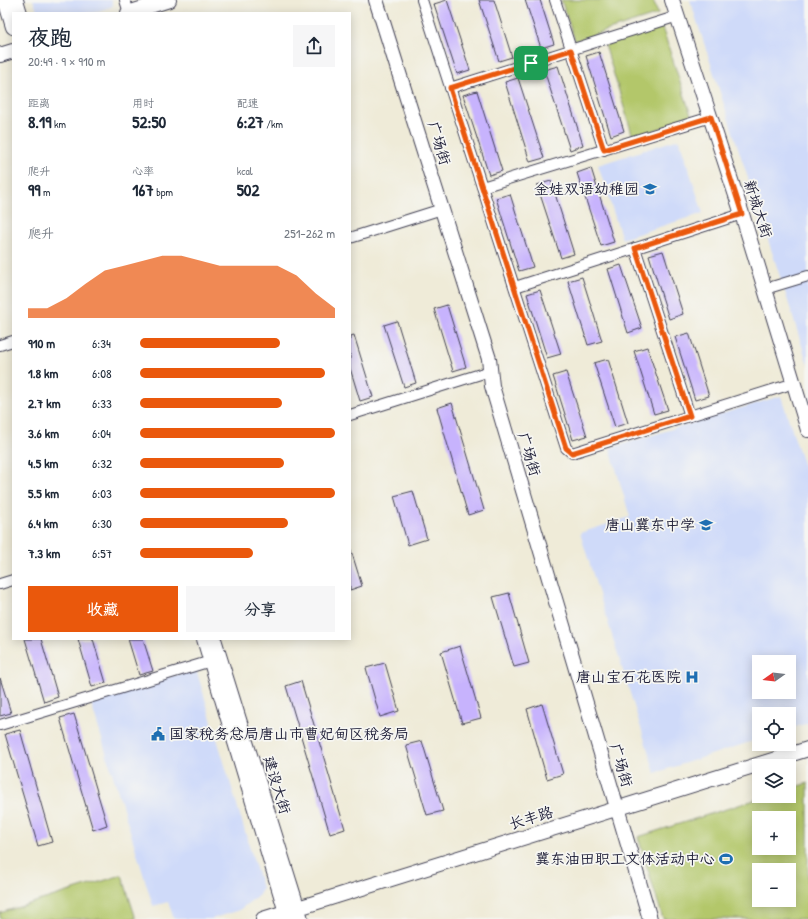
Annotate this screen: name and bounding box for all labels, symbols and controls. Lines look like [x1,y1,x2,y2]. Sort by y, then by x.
text: 夜跑 [28,22,72,52]
button: share [293,25,335,67]
pin [514,46,548,80]
text: 20:49 · 9 × 910 m [28,52,105,70]
icon: arrive [520,52,542,74]
text: 距离 [28,96,50,110]
text: 用时 [132,96,154,110]
text: 配速 [237,96,259,110]
text: 8.19 [28,110,51,133]
text: 52:50 [132,110,166,133]
text: 6:27 [237,110,264,133]
text: km [51,117,66,131]
text: /km [264,117,283,131]
street label: 广场街 [423,118,456,167]
text: 爬升 [28,164,50,178]
text: 心率 [132,164,154,178]
text: kcal [237,164,253,178]
street label: 新城大街 [739,177,778,241]
text: 99 [28,178,40,201]
text: 167 [132,178,154,201]
text: 502 [237,178,259,201]
place label: 金娃双语幼稚园 [534,178,639,199]
school or university icon: 金娃双语幼稚园 [642,181,658,197]
text: m [40,185,51,199]
text: bpm [154,185,173,199]
text: 爬升 [28,224,54,242]
text: 251–262 m [284,224,335,242]
text: 910 m [28,334,55,352]
text: 6:34 [92,334,111,352]
text: 1.8 km [28,364,58,382]
text: 6:08 [92,364,112,382]
text: 2.7 km [28,394,61,412]
text: 6:33 [92,394,112,412]
text: 3.6 km [28,424,59,442]
text: 6:04 [92,424,111,442]
street label: 广场街 [513,429,546,478]
text: 4.5 km [28,454,58,472]
text: 6:32 [92,454,112,472]
text: 5.5 km [28,484,59,502]
text: 6:03 [92,484,112,502]
text: 6.4 km [28,514,58,532]
text: 6:30 [92,514,112,532]
place label: 唐山冀东中学 [605,514,695,535]
school or university icon: 唐山冀东中学 [698,517,714,533]
text: 7.3 km [28,544,60,562]
text: 6:57 [92,544,112,562]
button: 收藏 [28,586,178,632]
button: 分享 [186,586,335,632]
north arrow [752,655,796,699]
map controls [752,655,796,907]
place label: 唐山宝石花医院 [576,666,681,687]
hospital icon: 唐山宝石花医院 [684,669,700,685]
button: locate [752,707,796,751]
place label: 国家税务总局唐山市曹妃甸区税务局 [169,723,409,744]
public building icon: 国家税务总局唐山市曹妃甸区税务局 [150,726,166,742]
street label: 广场街 [605,740,638,789]
street label: 建设大街 [259,753,296,817]
button: layers [752,759,796,803]
street label: 长丰路 [506,801,555,834]
button: + [752,811,796,855]
place label: 冀东油田职工文体活动中心 [535,848,715,869]
sports icon: 冀东油田职工文体活动中心 [718,851,734,867]
button: − [752,863,796,907]

